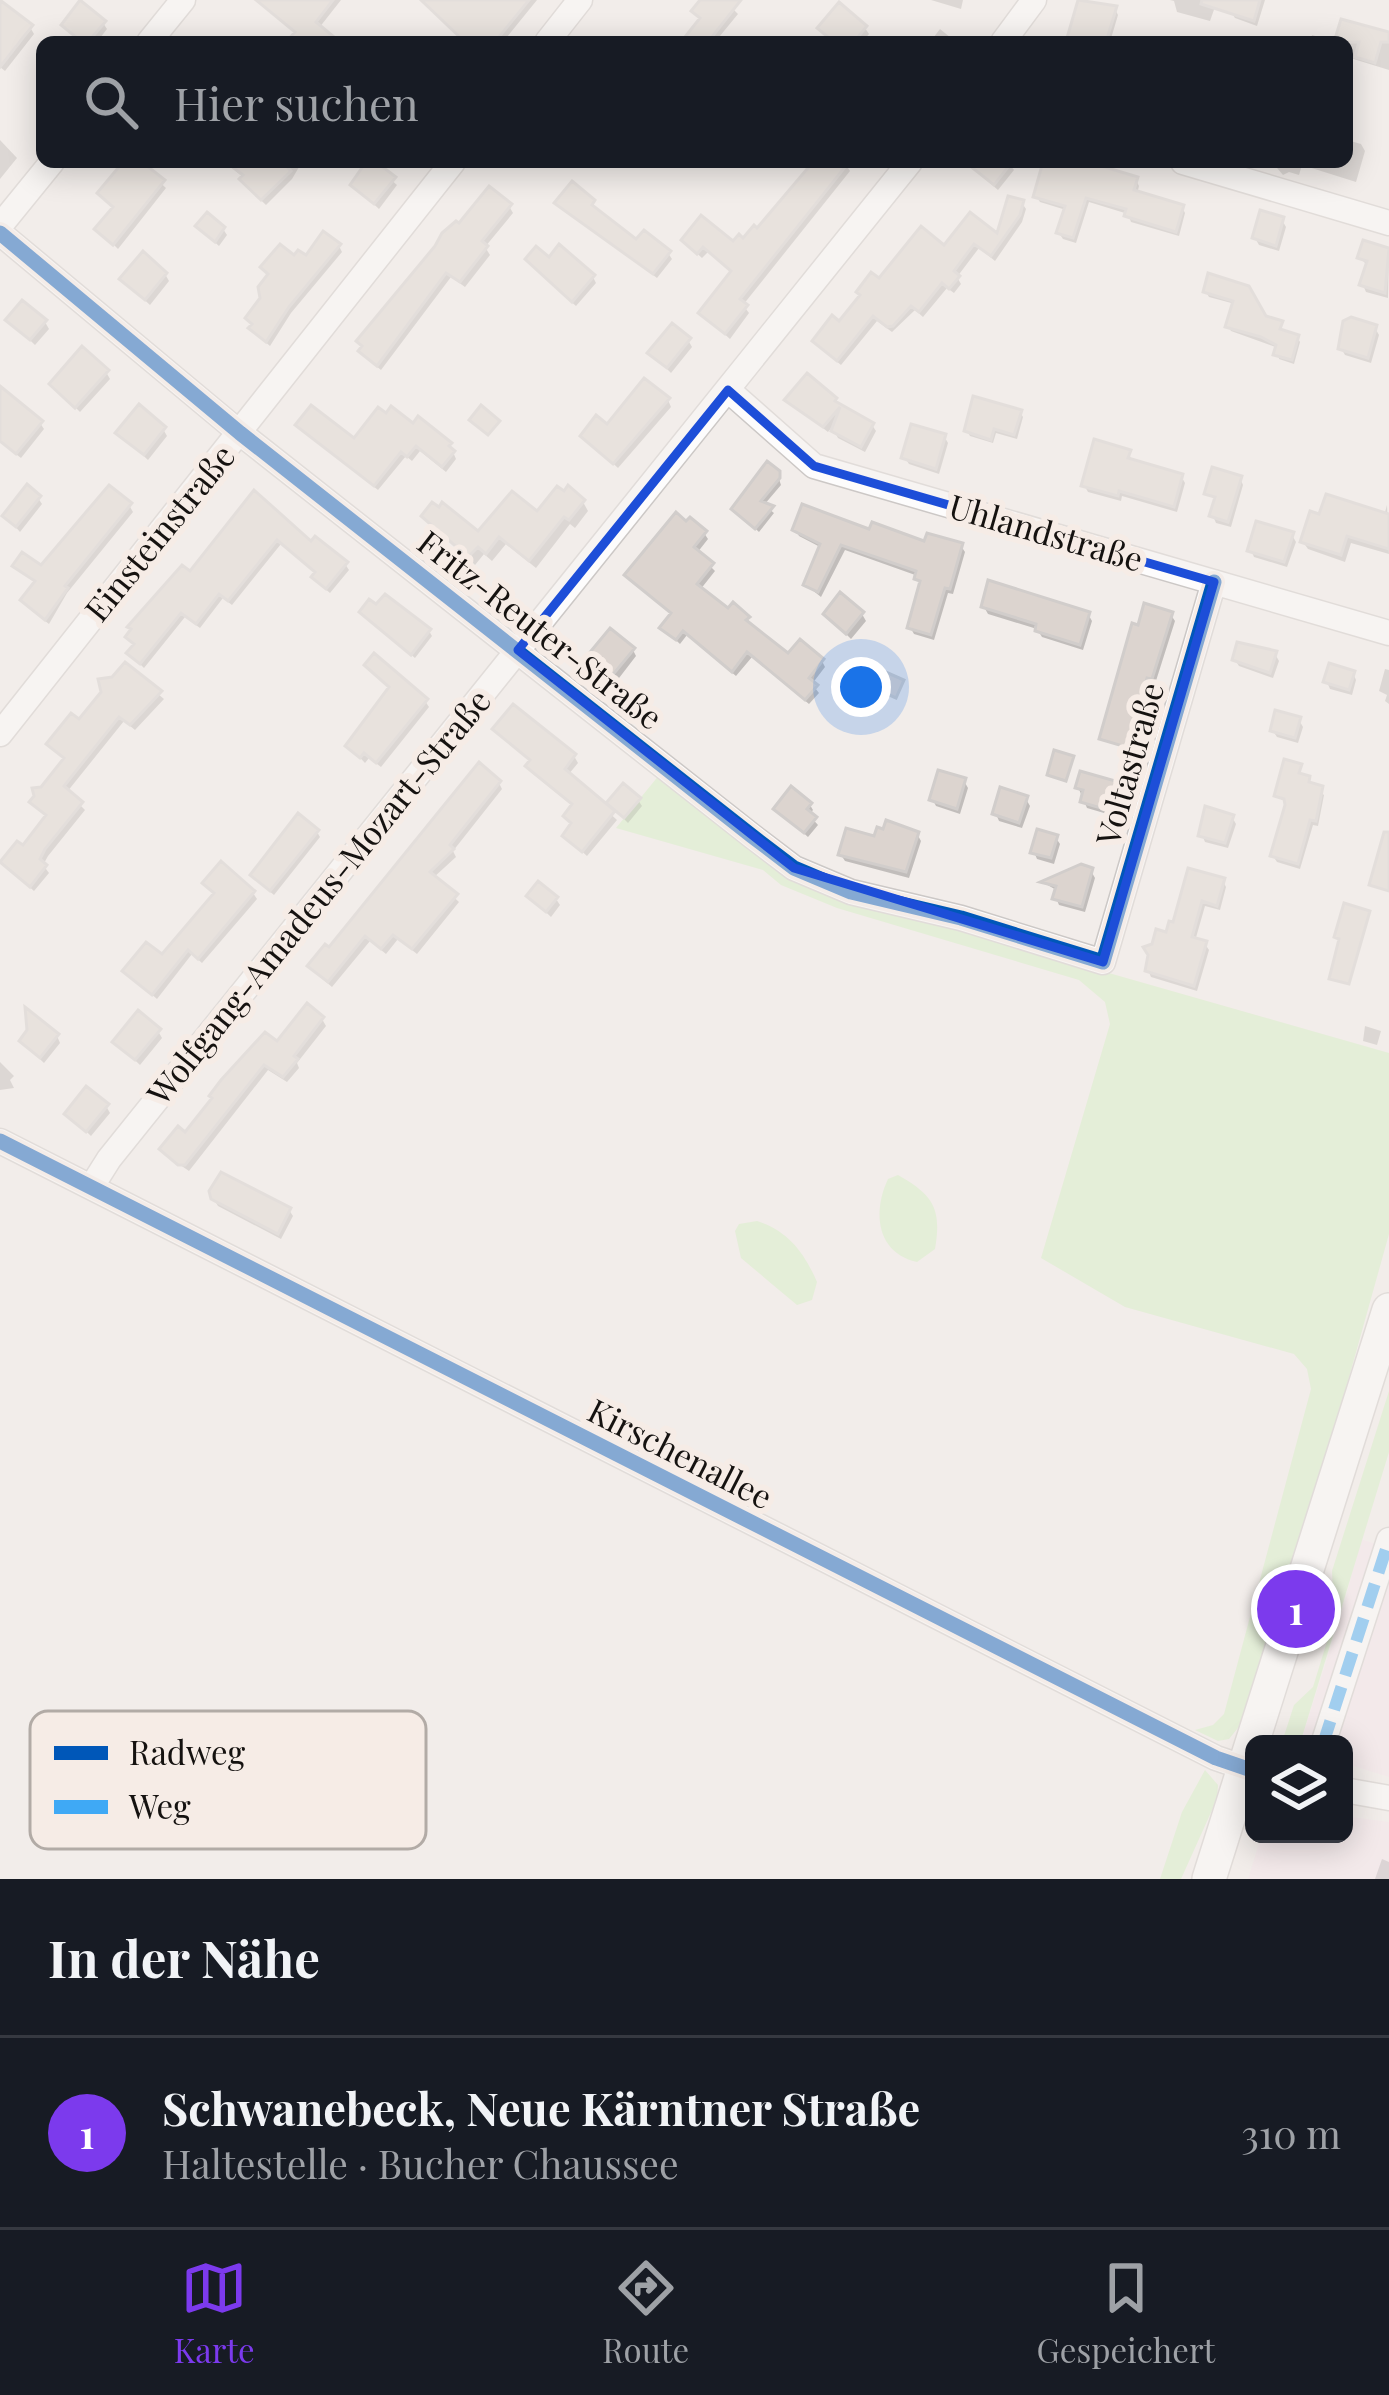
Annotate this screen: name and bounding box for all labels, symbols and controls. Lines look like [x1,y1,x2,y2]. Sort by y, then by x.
search box [36,36,1353,168]
icon: search [78,69,144,135]
text: Hier suchen [174,72,419,132]
street label: Einsteinstraße [74,434,243,629]
street label: Uhlandstraße [945,482,1149,580]
street label: Fritz-Reuter-Straße [410,519,673,738]
your location [831,657,891,717]
street label: Voltastraße [1084,677,1172,851]
street label: Wolfgang-Amadeus-Mozart-Straße [135,679,499,1113]
street label: Kirschenallee [581,1387,780,1517]
pin: 1 [1257,1564,1335,1654]
legend [30,1711,426,1849]
text: Radweg [129,1729,246,1773]
map controls [1245,1735,1353,1843]
button: layers [1245,1735,1353,1843]
text: Weg [128,1783,191,1827]
text: In der Nähe [48,1923,320,1991]
text: Schwanebeck, Neue Kärntner Straße [162,2077,920,2137]
text: 1 [80,2107,94,2159]
text: 310 m [1241,2107,1341,2159]
text: Haltestelle · Bucher Chaussee [162,2137,679,2189]
tab: Karte [174,2255,255,2371]
tab: Route [602,2255,689,2371]
tab: Gespeichert [1037,2255,1215,2371]

